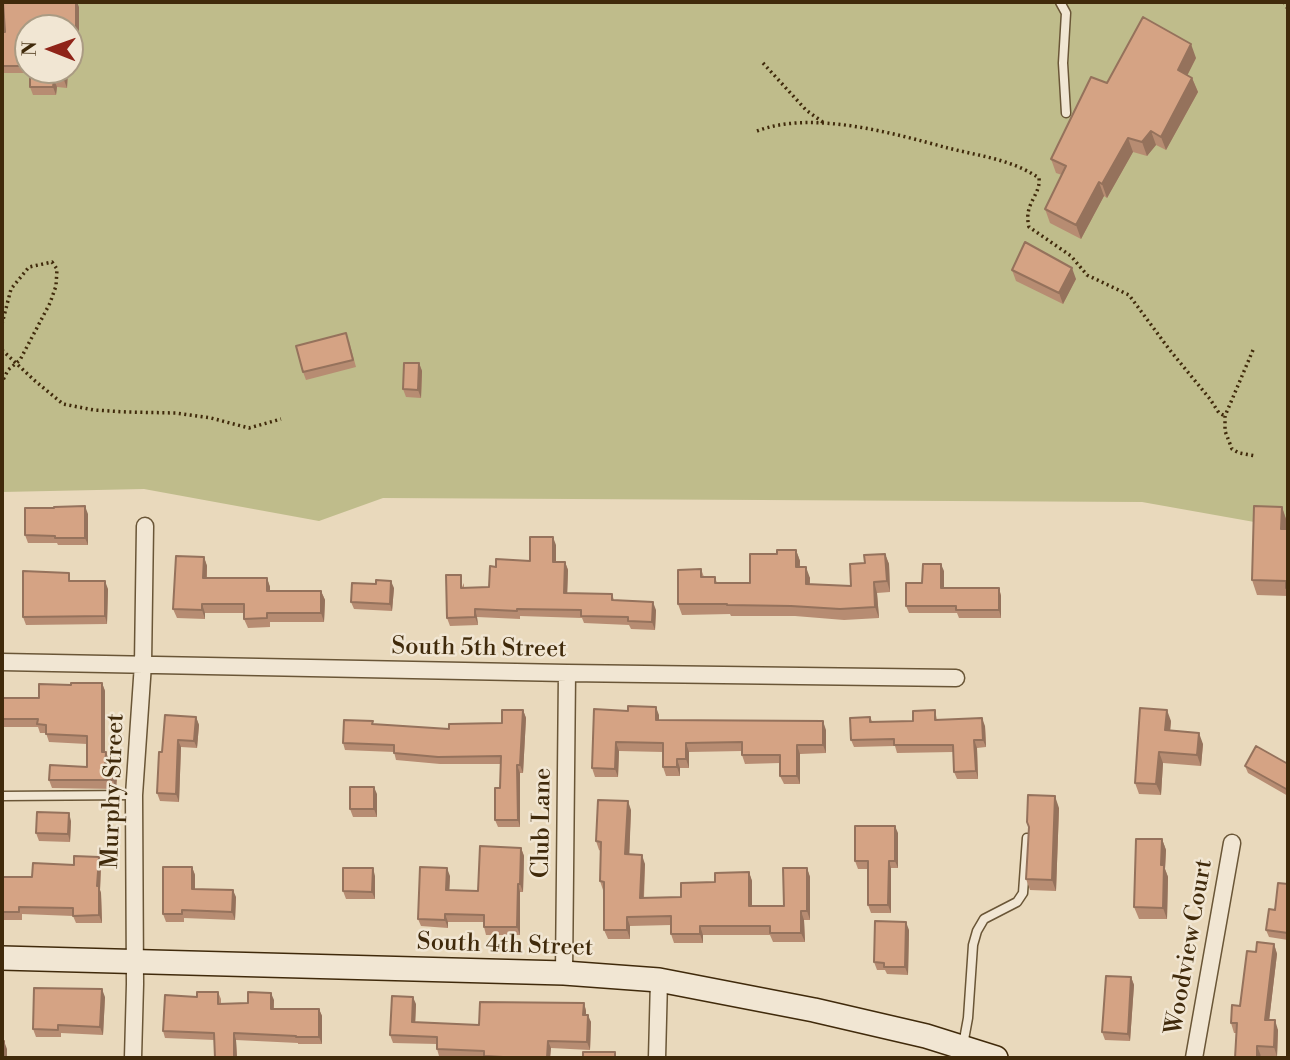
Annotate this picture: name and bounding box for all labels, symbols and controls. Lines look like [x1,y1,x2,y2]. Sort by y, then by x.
north arrow [14,14,84,84]
text: N [18,41,42,56]
street label: South 5th Street [391,633,567,665]
street label: Murphy Street [97,713,131,869]
street label: Club Lane [528,768,558,878]
street label: Woodview Court [1160,857,1220,1037]
street label: South 4th Street [416,929,594,963]

